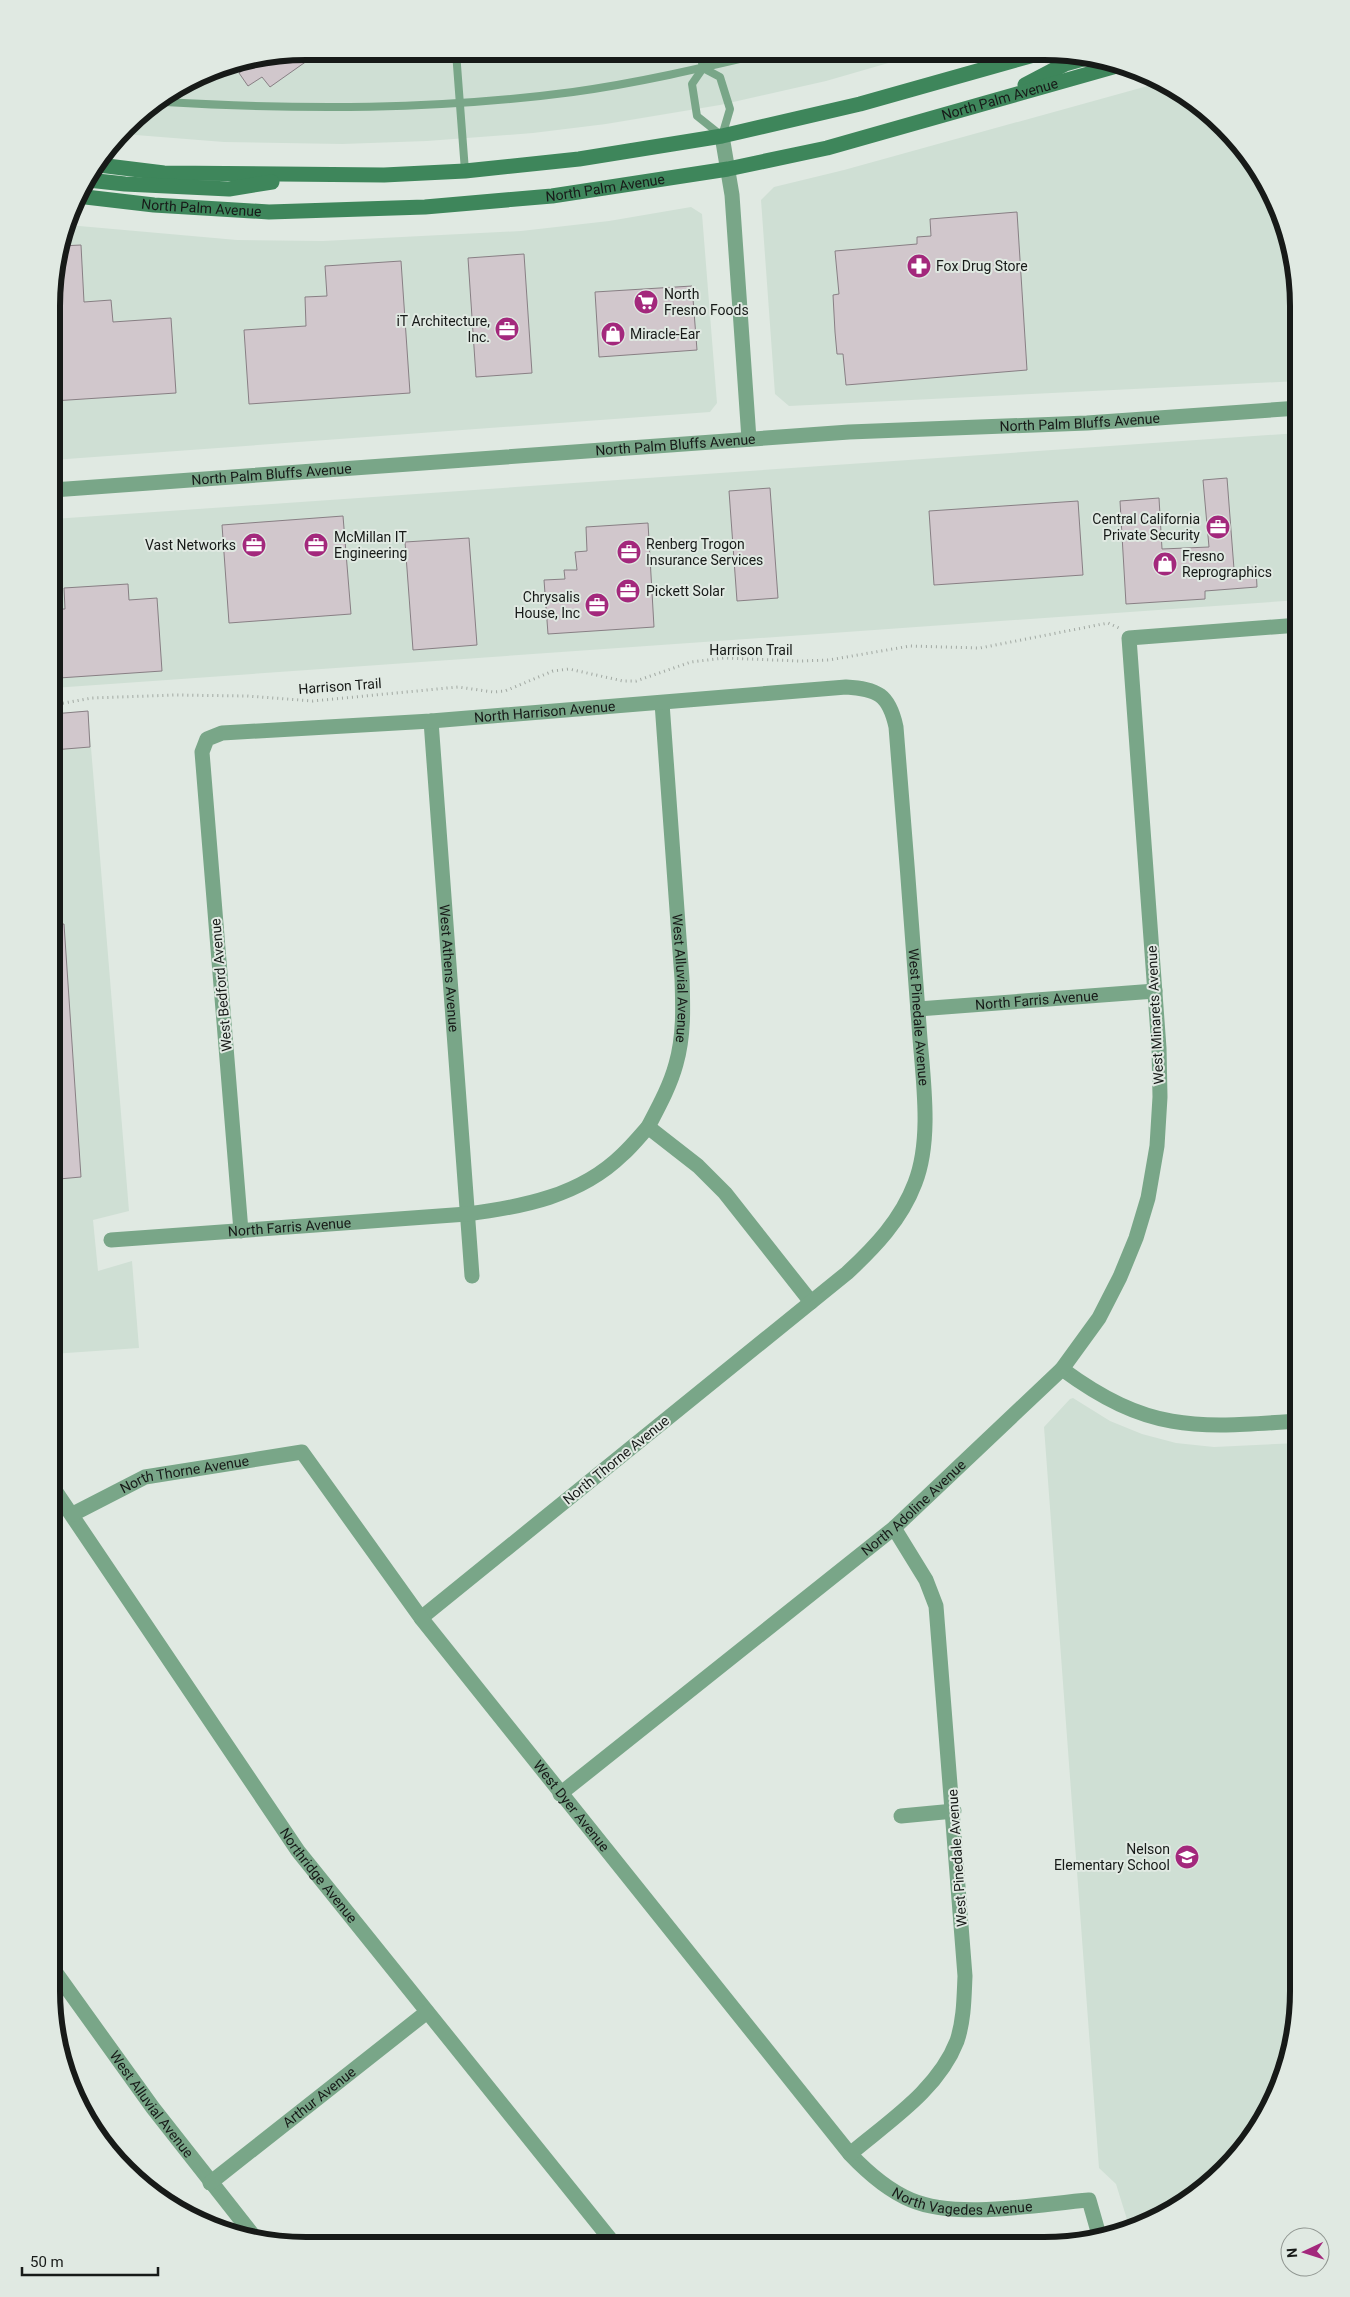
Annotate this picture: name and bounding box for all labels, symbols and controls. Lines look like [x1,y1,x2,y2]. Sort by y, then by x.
street label: North Palm Avenue [940,75,1060,123]
street label: North Palm Avenue [545,171,666,205]
street label: North Palm Avenue [140,196,262,220]
pharmacy icon: Fox Drug Store [906,253,932,279]
place label: Fox Drug Store [936,258,1028,274]
place label: North Fresno Foods [664,286,749,318]
supermarket icon: North Fresno Foods [633,289,659,315]
place label: iT Architecture, Inc. [396,313,490,345]
office icon: iT Architecture, Inc. [494,316,520,342]
shop icon: Miracle-Ear [600,321,626,347]
place label: Miracle-Ear [630,326,700,342]
street label: North Palm Bluffs Avenue [999,410,1160,434]
street label: North Palm Bluffs Avenue [595,431,756,458]
street label: North Palm Bluffs Avenue [191,460,352,488]
place label: Central California Private Security [1092,511,1200,543]
office icon: Central California Private Security [1205,514,1231,540]
place label: McMillan IT Engineering [334,529,407,561]
office icon: Vast Networks [241,532,267,558]
office icon: McMillan IT Engineering [303,532,329,558]
place label: Renberg Trogon Insurance Services [646,536,763,568]
place label: Vast Networks [145,537,236,553]
office icon: Renberg Trogon Insurance Services [616,539,642,565]
place label: Fresno Reprographics [1182,548,1272,580]
shop icon: Fresno Reprographics [1152,551,1178,577]
office icon: Pickett Solar [615,578,641,604]
place label: Pickett Solar [646,583,725,599]
place label: Chrysalis House, Inc [515,589,580,621]
office icon: Chrysalis House, Inc [584,592,610,618]
street label: Harrison Trail [709,642,793,658]
street label: Harrison Trail [298,675,382,697]
street label: North Harrison Avenue [473,698,616,725]
street label: West Athens Avenue [437,904,462,1033]
street label: West Alluvial Avenue [669,913,691,1044]
street label: West Bedford Avenue [207,918,235,1052]
street label: West Minarets Avenue [1143,945,1167,1085]
street label: West Pinedale Avenue [905,948,932,1086]
street label: North Farris Avenue [974,987,1099,1013]
street label: North Farris Avenue [227,1214,352,1239]
street label: North Thorne Avenue [560,1412,672,1508]
street label: North Thorne Avenue [117,1453,250,1496]
street label: North Adoline Avenue [858,1456,969,1559]
street label: West Dyer Avenue [530,1757,613,1855]
street label: West Pinedale Avenue [944,1789,970,1927]
street label: Northridge Avenue [277,1825,361,1926]
place label: Nelson Elementary School [1054,1841,1170,1873]
school or university icon: Nelson Elementary School [1174,1844,1200,1870]
street label: West Alluvial Avenue [107,2048,197,2161]
street label: Arthur Avenue [280,2063,359,2131]
street label: North Vagedes Avenue [889,2184,1033,2218]
north arrow [1280,2227,1330,2277]
scale bar [22,2244,159,2276]
text: N [1284,2247,1300,2258]
text: 50 m [30,2253,64,2271]

